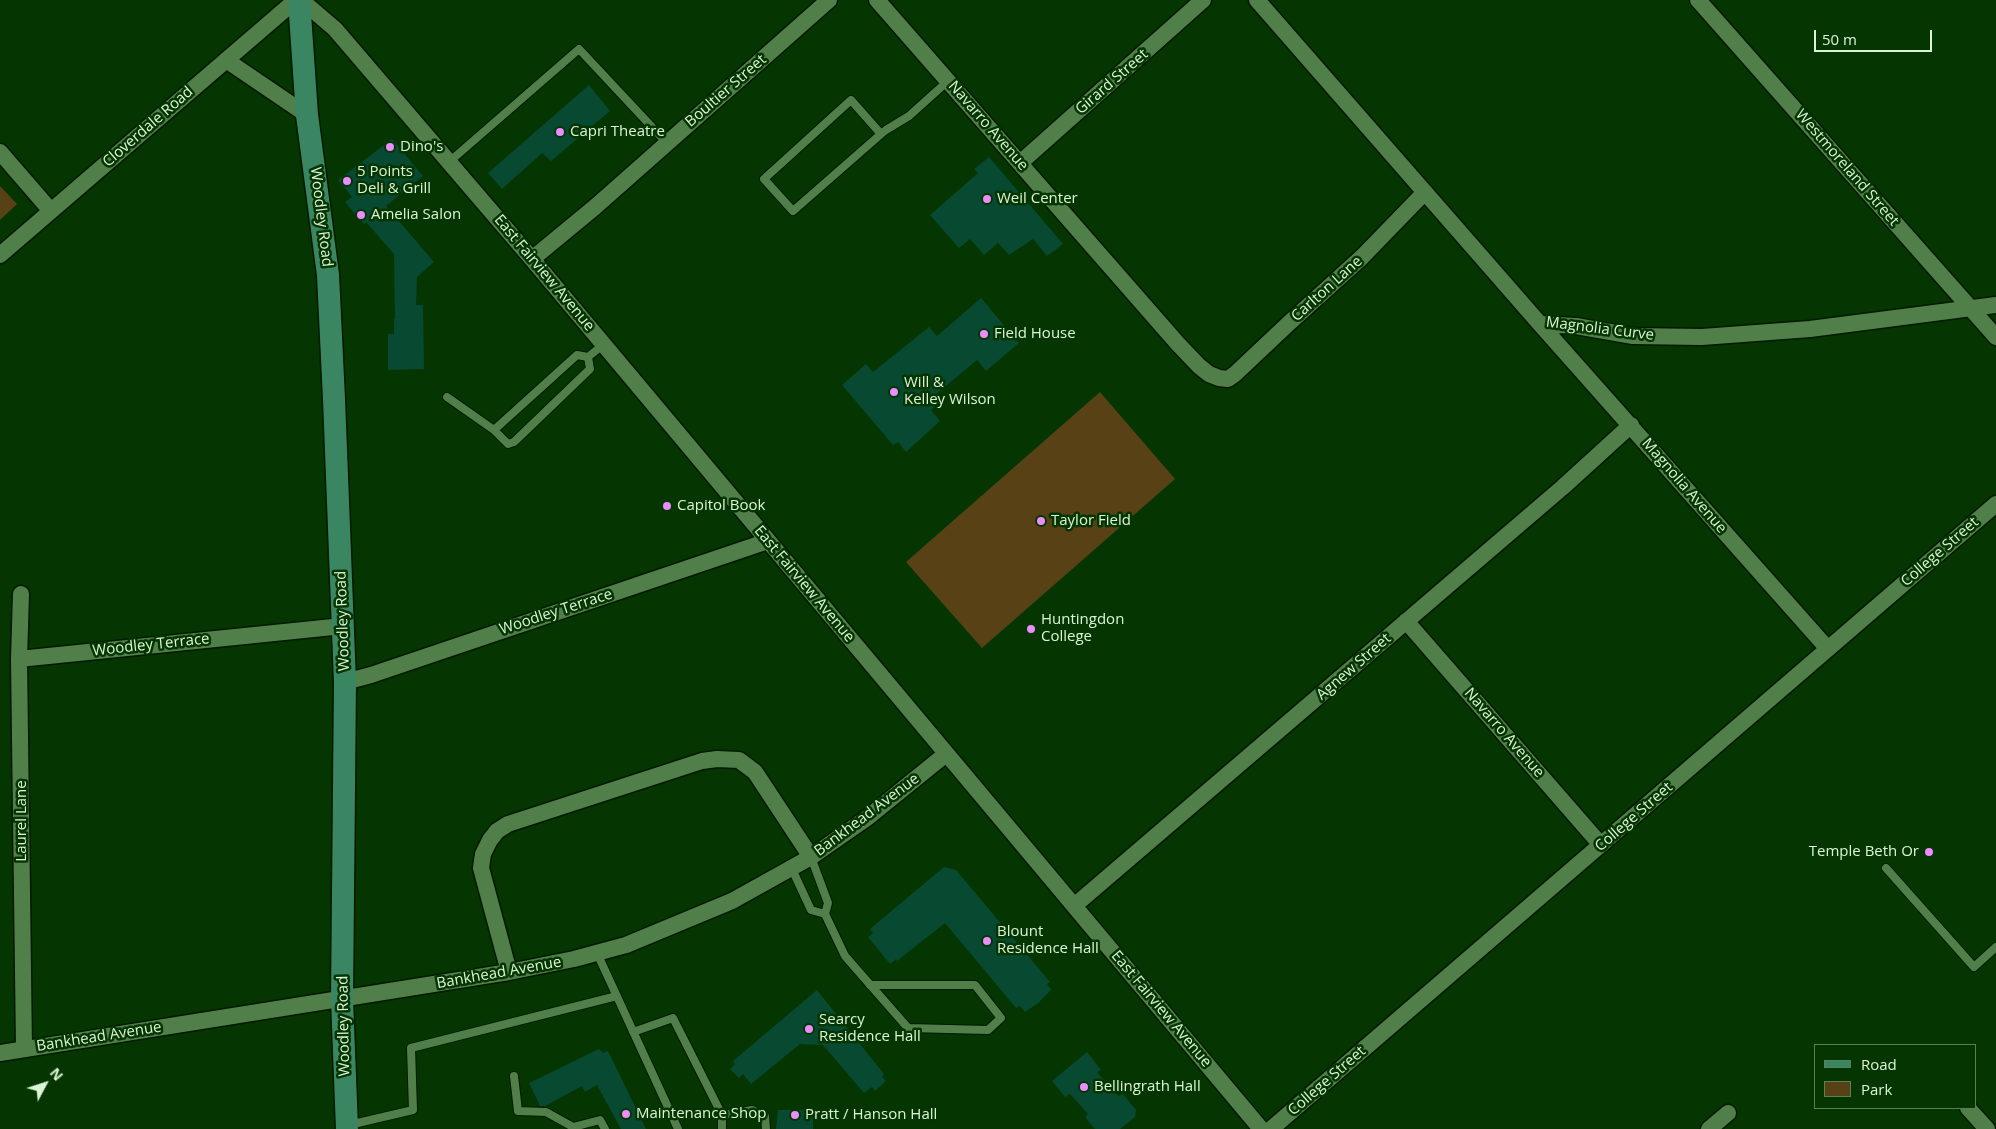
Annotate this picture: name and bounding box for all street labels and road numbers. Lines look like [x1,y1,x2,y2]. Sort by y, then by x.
street label: Girard Street [1072,46,1152,118]
street label: Boultier Street [682,51,770,131]
street label: Navarro Avenue [944,78,1032,174]
street label: Cloverdale Road [99,83,197,171]
street label: Westmoreland Street [1791,106,1903,230]
street label: Woodley Road [306,166,336,268]
street label: East Fairview Avenue [490,211,598,335]
street label: Carlton Lane [1288,253,1366,325]
street label: Magnolia Curve [1545,313,1655,345]
street label: Magnolia Avenue [1638,435,1730,537]
street label: College Street [1898,513,1982,591]
street label: East Fairview Avenue [750,522,858,646]
street label: Woodley Road [332,570,354,672]
street label: Woodley Terrace [497,585,615,639]
street label: Woodley Terrace [92,630,210,660]
street label: Agnew Street [1313,630,1395,704]
street label: Navarro Avenue [1460,685,1548,781]
street label: Bankhead Avenue [811,770,923,860]
street label: College Street [1592,778,1676,856]
street label: Laurel Lane [13,780,31,862]
street label: East Fairview Avenue [1107,947,1215,1071]
street label: Bankhead Avenue [435,953,563,993]
street label: Woodley Road [334,976,354,1076]
street label: Bankhead Avenue [35,1018,163,1056]
street label: College Street [1285,1042,1369,1120]

